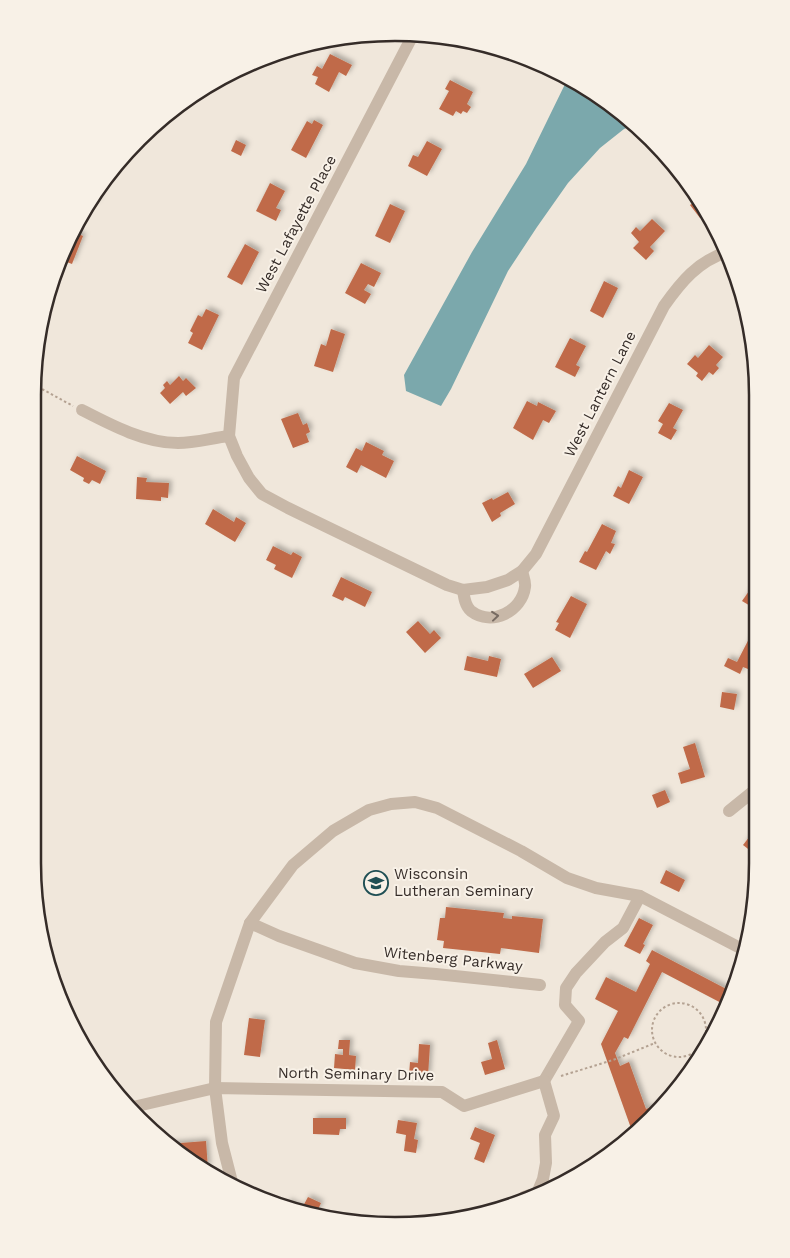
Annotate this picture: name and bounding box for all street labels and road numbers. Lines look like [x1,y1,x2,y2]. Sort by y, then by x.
street label: West Lafayette Place [252,152,340,296]
street label: West Lantern Lane [560,328,640,460]
street label: Witenberg Parkway [382,943,524,975]
street label: North Seminary Drive [278,1064,434,1084]

